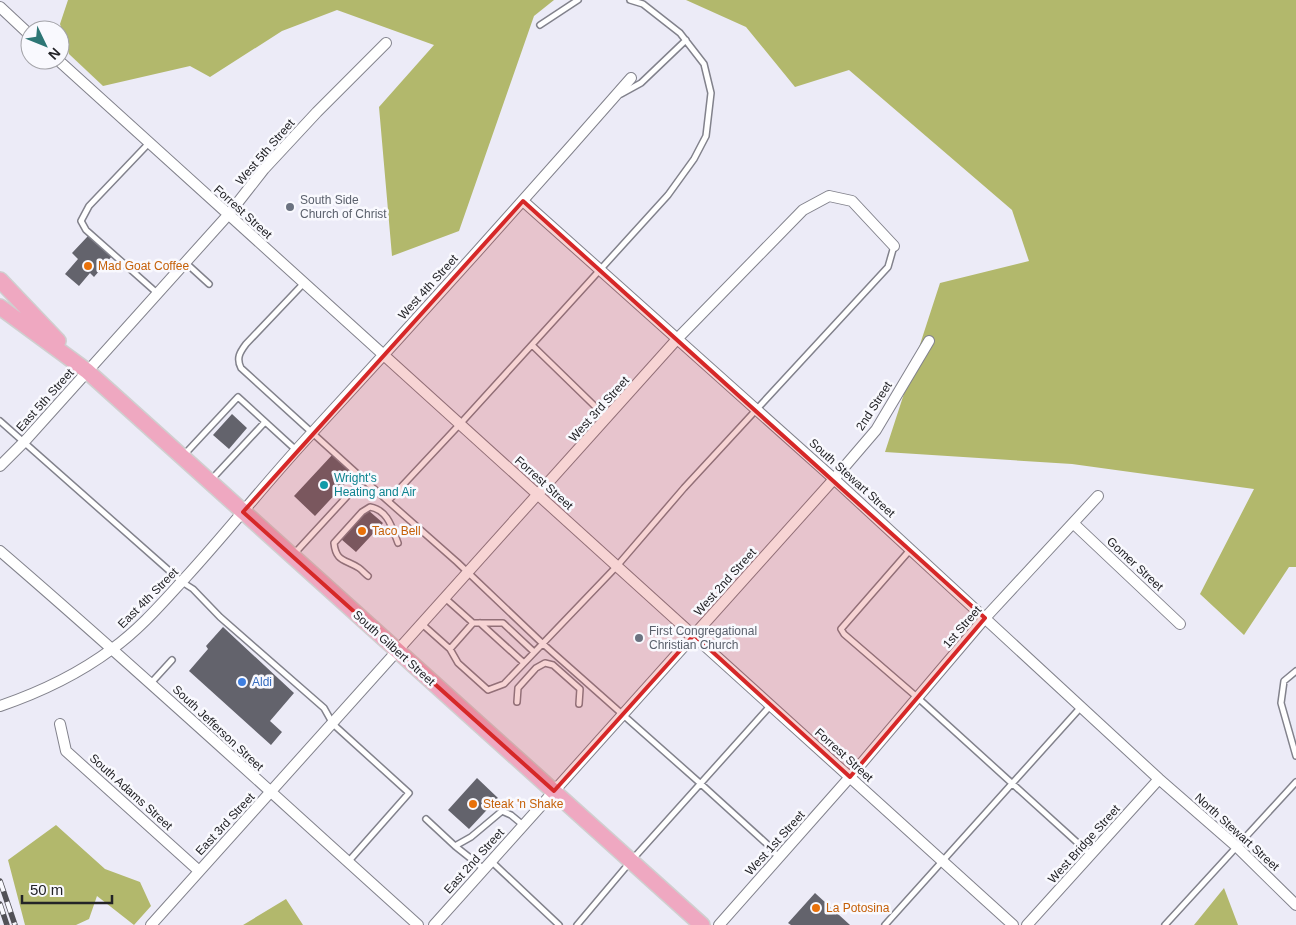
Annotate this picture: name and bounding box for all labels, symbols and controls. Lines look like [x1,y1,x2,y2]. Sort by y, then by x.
north arrow [20,20,70,70]
text: N [45,45,64,63]
street label: West 5th Street [233,116,298,188]
street label: Forrest Street [211,182,275,242]
place label: South Side Church of Christ [300,193,387,221]
marker: South Side Church of Christ [284,201,296,213]
street label: West 4th Street [395,251,461,322]
place label: Mad Goat Coffee [98,259,189,273]
marker: Mad Goat Coffee [82,260,94,272]
street label: East 5th Street [13,365,77,434]
street label: West 3rd Street [566,373,632,445]
street label: 2nd Street [853,378,895,433]
street label: South Stewart Street [806,436,898,521]
street label: Forrest Street [512,453,576,513]
place label: Wright's Heating and Air [334,471,416,499]
marker: Wright's Heating and Air [318,479,330,491]
place label: Taco Bell [372,524,421,538]
marker: Taco Bell [356,525,368,537]
street label: Gomer Street [1104,534,1167,594]
street label: West 2nd Street [691,545,759,619]
street label: East 4th Street [115,565,181,631]
street label: 1st Street [940,603,985,651]
street label: South Gilbert Street [350,608,438,689]
place label: First Congregational Christian Church [649,624,757,652]
marker: First Congregational Christian Church [633,632,645,644]
place label: Aldi [252,675,272,689]
marker: Aldi [236,676,248,688]
street label: South Jefferson Street [170,682,267,774]
street label: Forrest Street [812,725,876,785]
street label: South Adams Street [87,751,176,833]
street label: East 3rd Street [193,789,258,858]
street label: North Stewart Street [1192,790,1283,874]
place label: Steak 'n Shake [483,797,564,811]
marker: Steak 'n Shake [467,798,479,810]
street label: West Bridge Street [1045,801,1123,886]
street label: West 1st Street [742,807,808,878]
street label: East 2nd Street [441,825,507,896]
scale bar [22,872,112,904]
text: 50 m [30,881,63,898]
place label: La Potosina [826,901,890,915]
marker: La Potosina [810,902,822,914]

